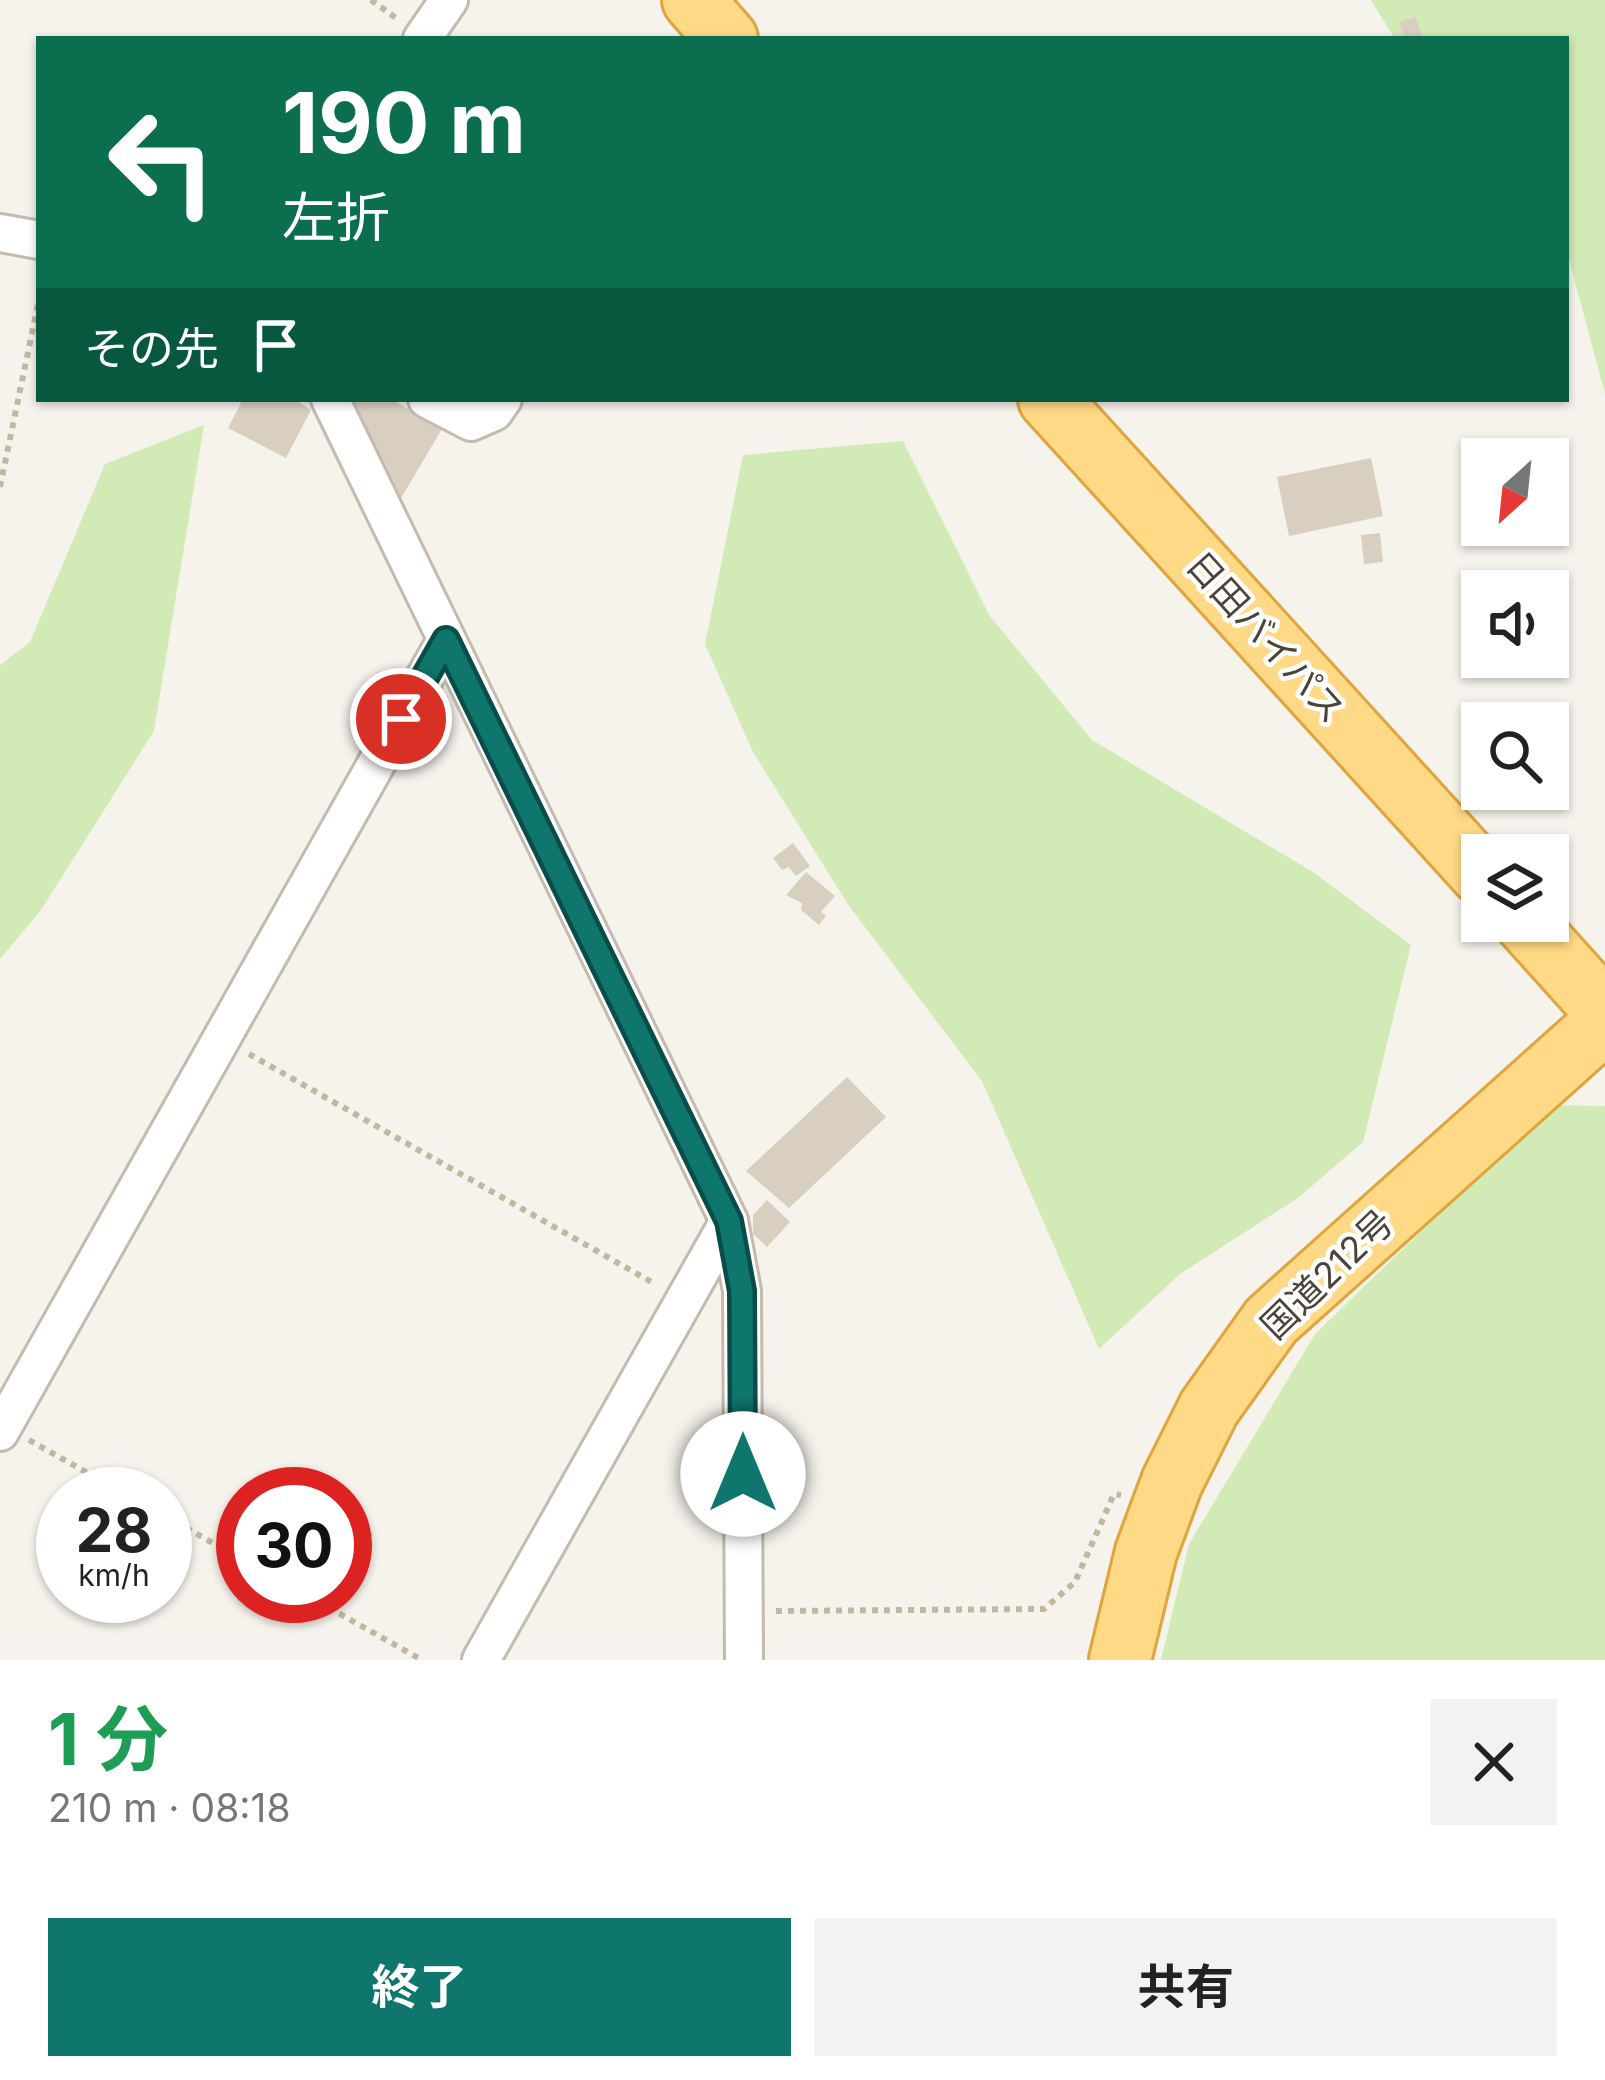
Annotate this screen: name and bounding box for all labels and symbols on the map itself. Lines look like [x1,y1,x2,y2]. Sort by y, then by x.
north arrow [1461,438,1569,546]
street label: 日田バイパス [1178,542,1354,732]
pin [350,668,452,770]
street label: 国道212号 [1252,1200,1402,1348]
position arrow [680,1411,806,1537]
speed limit sign: 30 [216,1467,372,1623]

